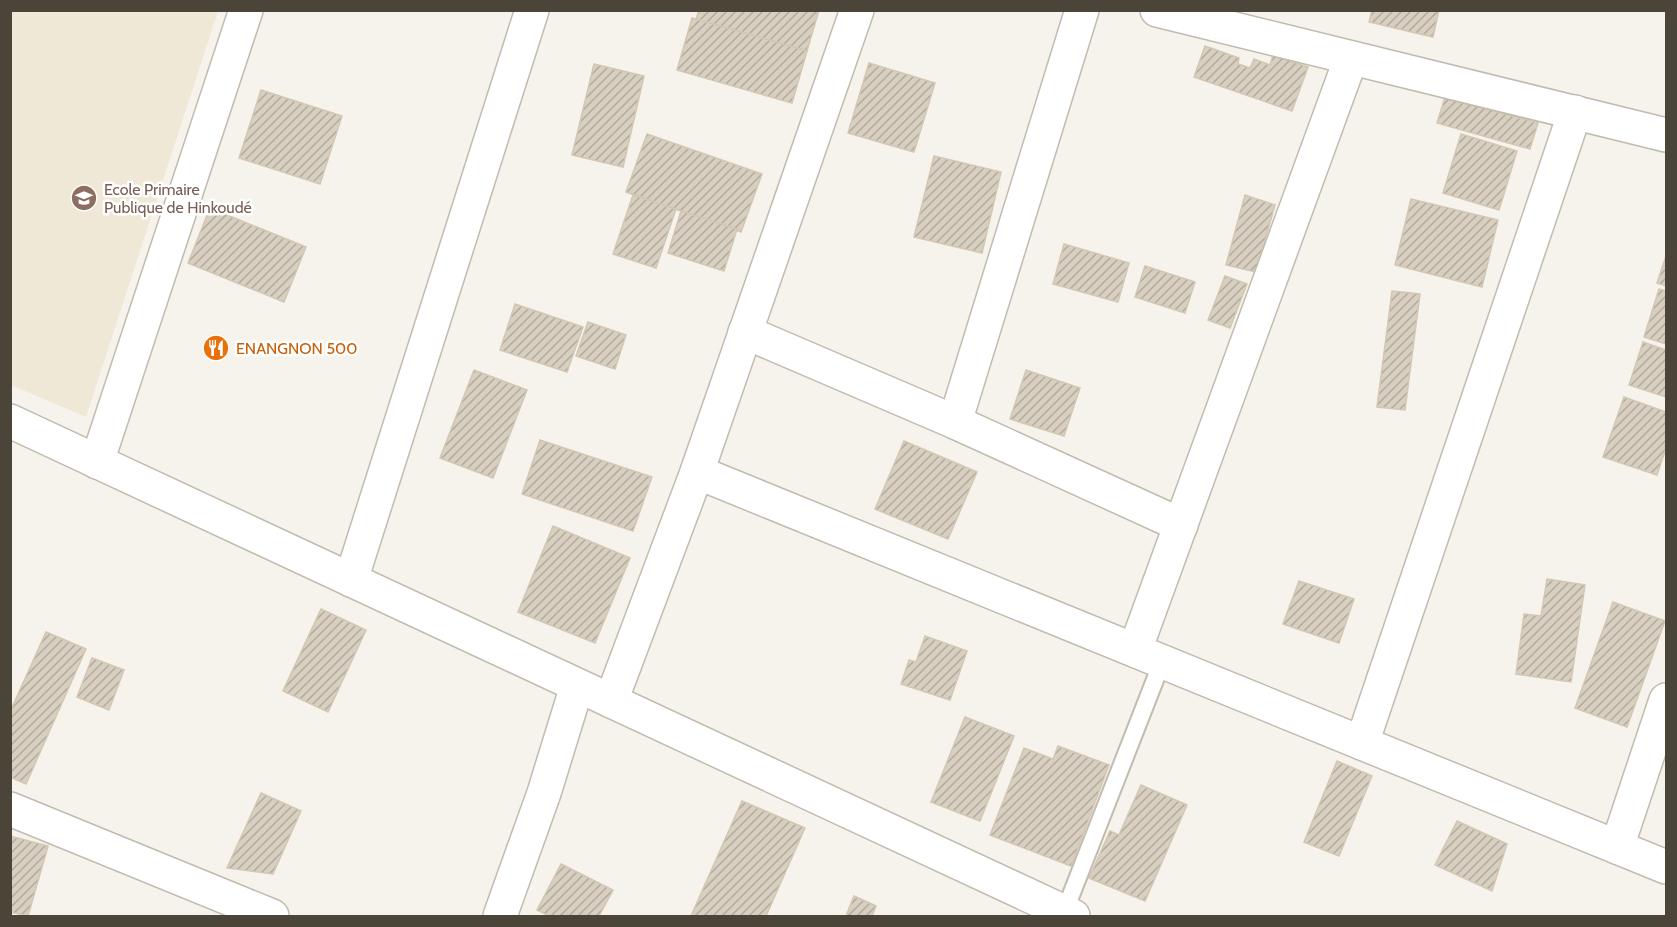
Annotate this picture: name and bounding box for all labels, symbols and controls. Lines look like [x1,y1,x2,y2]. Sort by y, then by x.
place label: Ecole Primaire Publique de Hinkoudé [104,180,252,217]
school or university icon: Ecole Primaire Publique de Hinkoudé [69,183,99,213]
restaurant icon: ENANGNON 500 [201,333,231,363]
place label: ENANGNON 500 [236,339,357,358]

